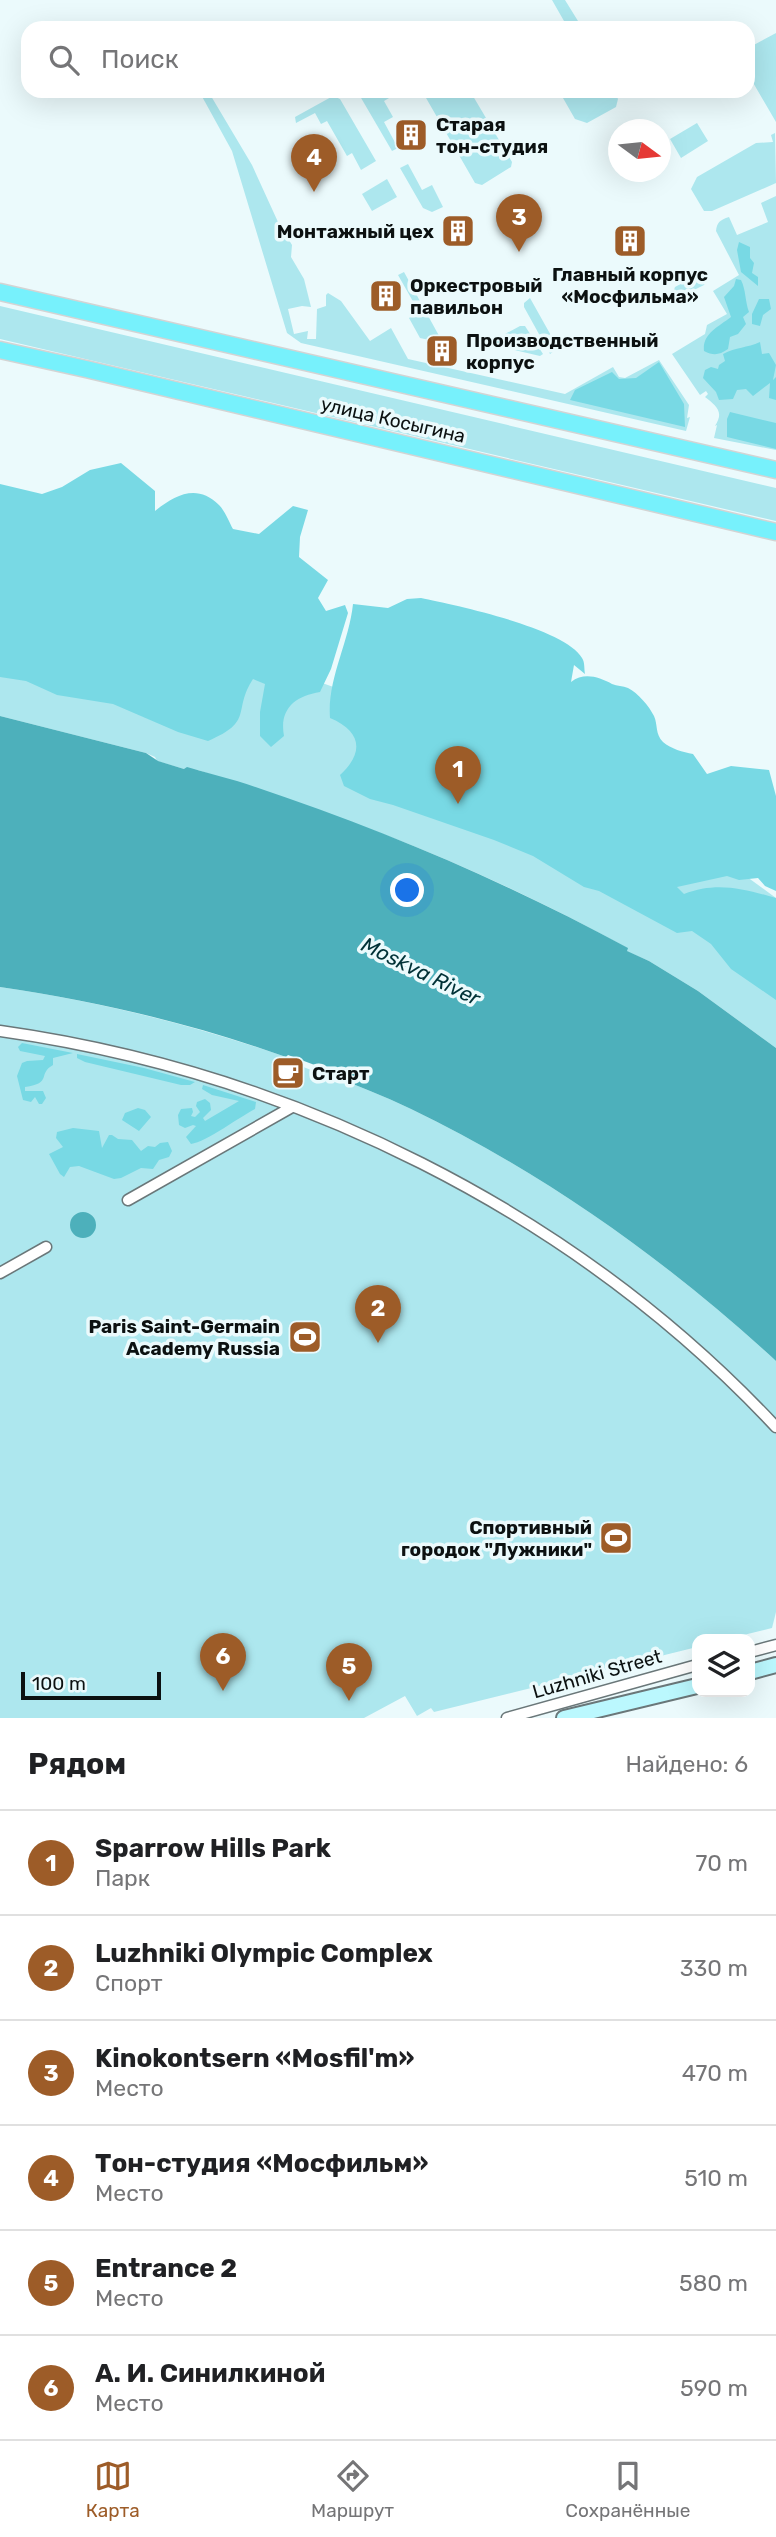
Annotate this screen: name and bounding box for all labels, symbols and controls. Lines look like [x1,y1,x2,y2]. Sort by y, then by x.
search box [21,21,755,98]
icon: search [45,41,83,79]
text: Поиск [101,44,179,75]
place label: Старая тон-студия [436,113,548,158]
building icon: Старая тон-студия [392,116,430,154]
north arrow [608,119,671,182]
pin: 4 [291,134,337,192]
pin: 3 [496,194,542,252]
building icon: Монтажный цех [439,212,477,250]
place label: Монтажный цех [277,220,434,243]
building icon: Главный корпус «Мосфильма» [611,222,649,260]
place label: Главный корпус «Мосфильма» [552,263,708,308]
place label: Оркестровый павильон [410,274,542,319]
building icon: Оркестровый павильон [367,277,405,315]
place label: Производственный корпус [466,329,659,374]
building icon: Производственный корпус [423,332,461,370]
street label: улица Косыгина [319,392,467,448]
pin: 1 [435,746,481,804]
your location [390,873,424,907]
water label: Moskva River [357,931,485,1011]
cafe icon: Старт [269,1054,307,1092]
place label: Старт [312,1062,370,1085]
pin: 2 [355,1285,401,1343]
place label: Paris Saint-Germain Academy Russia [88,1315,280,1360]
sports icon: Paris Saint-Germain Academy Russia [286,1318,324,1356]
place label: Спортивный городок "Лужники" [401,1516,592,1561]
sports icon: Спортивный городок "Лужники" [597,1519,635,1557]
pin: 6 [200,1633,246,1691]
map controls [692,1634,755,1697]
button: layers [692,1634,755,1697]
pin: 5 [326,1643,372,1701]
street label: Luzhniki Street [530,1644,665,1703]
scale bar [21,1669,161,1701]
text: 100 m [32,1672,86,1695]
text: Рядом [28,1746,126,1782]
text: Найдено: 6 [626,1750,748,1778]
text: Sparrow Hills Park [95,1833,331,1864]
text: 1 [45,1849,57,1877]
text: 70 m [696,1849,748,1877]
text: Парк [95,1864,150,1892]
text: Luzhniki Olympic Complex [95,1938,433,1969]
text: 2 [44,1954,58,1982]
text: 330 m [680,1954,748,1982]
text: Спорт [95,1969,163,1997]
text: Kinokontsern «Mosfil'm» [95,2043,414,2074]
text: 3 [43,2059,59,2087]
text: 470 m [682,2059,748,2087]
text: Место [95,2074,164,2102]
text: Тон-студия «Мосфильм» [95,2148,428,2179]
text: 4 [43,2164,59,2192]
text: 510 m [684,2164,748,2192]
text: Место [95,2179,164,2207]
text: Entrance 2 [95,2253,237,2284]
text: 5 [44,2269,58,2297]
text: 580 m [679,2269,748,2297]
text: Место [95,2284,164,2312]
text: А. И. Синилкиной [95,2358,325,2389]
text: 6 [44,2374,58,2402]
text: 590 m [680,2374,748,2402]
text: Место [95,2389,164,2417]
tab: Карта [86,2457,140,2522]
tab: Маршрут [311,2457,394,2522]
tab: Сохранённые [565,2457,690,2522]

